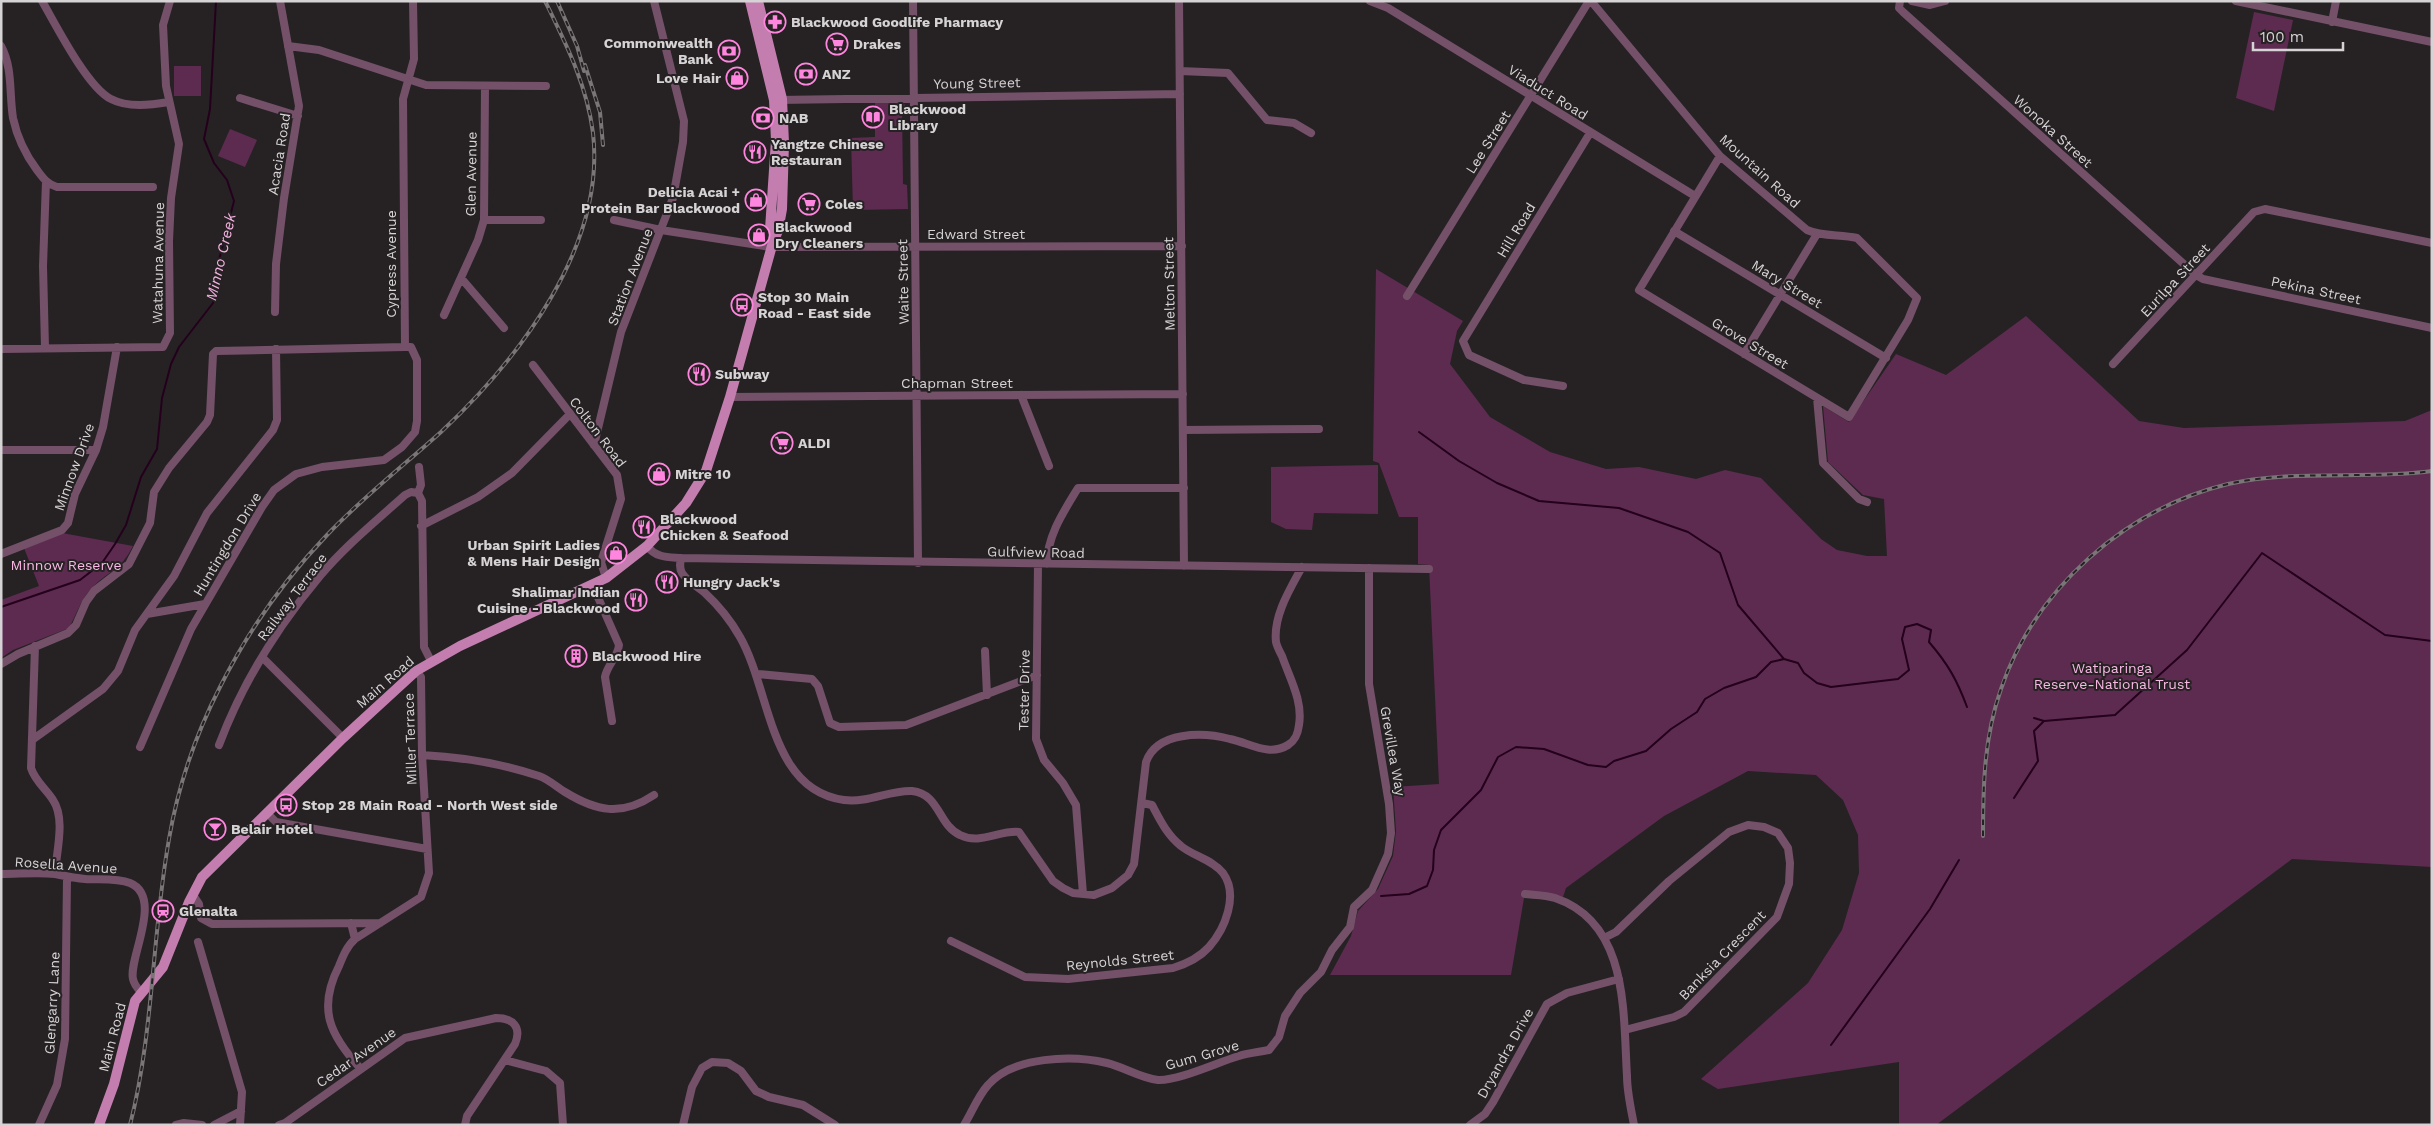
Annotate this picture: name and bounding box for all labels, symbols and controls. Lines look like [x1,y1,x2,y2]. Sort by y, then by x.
pharmacy icon: Blackwood Goodlife Pharmacy [763,10,787,34]
place label: Blackwood Goodlife Pharmacy [791,14,1003,30]
scale bar [2253,20,2343,52]
text: 100 m [2260,28,2304,46]
supermarket icon: Drakes [825,32,849,56]
place label: Commonwealth Bank [604,35,713,67]
place label: Drakes [853,36,902,52]
bank icon: Commonwealth Bank [717,39,741,63]
street label: Viaduct Road [1505,61,1591,123]
bank icon: ANZ [794,62,818,86]
shop icon: Love Hair [725,66,749,90]
place label: ANZ [822,66,851,82]
place label: Love Hair [656,70,721,86]
street label: Young Street [933,74,1021,92]
street label: Wonoka Street [2010,91,2096,171]
place label: Blackwood Library [889,101,966,133]
library icon: Blackwood Library [861,105,885,129]
bank icon: NAB [751,106,775,130]
street label: Lee Street [1462,107,1514,176]
place label: NAB [779,110,809,126]
street label: Acacia Road [265,112,293,196]
street label: Glen Avenue [462,131,480,217]
street label: Mountain Road [1717,131,1803,211]
place label: Yangtze Chinese Restauran [771,136,883,168]
restaurant icon: Yangtze Chinese Restauran [743,140,767,164]
place label: Delicia Acai + Protein Bar Blackwood [581,184,740,216]
shop icon: Delicia Acai + Protein Bar Blackwood [744,188,768,212]
supermarket icon: Coles [797,192,821,216]
place label: Coles [825,196,864,212]
street label: Hill Road [1493,200,1539,260]
street label: Watahuna Avenue [149,202,167,324]
street label: Cypress Avenue [383,210,399,318]
water label: Minno Creek [202,211,240,303]
place label: Blackwood Dry Cleaners [775,219,864,251]
shop icon: Blackwood Dry Cleaners [747,223,771,247]
street label: Station Avenue [604,226,656,328]
street label: Edward Street [927,226,1025,242]
street label: Melton Street [1160,237,1178,331]
street label: Waite Street [894,239,912,325]
street label: Eurilpa Street [2137,240,2213,320]
street label: Mary Street [1749,257,1825,311]
street label: Pekina Street [2270,273,2362,307]
place label: Stop 30 Main Road - East side [758,289,871,321]
bus stop icon: Stop 30 Main Road - East side [730,293,754,317]
street label: Grove Street [1709,314,1791,372]
restaurant icon: Subway [687,362,711,386]
place label: Subway [715,366,769,382]
street label: Chapman Street [901,375,1013,391]
street label: Colton Road [566,394,630,470]
street label: Minnow Drive [51,421,97,513]
supermarket icon: ALDI [770,431,794,455]
place label: ALDI [798,435,830,451]
shop icon: Mitre 10 [647,462,671,486]
place label: Mitre 10 [675,466,731,482]
street label: Huntingdon Drive [190,489,264,599]
place label: Blackwood Chicken & Seafood [660,511,789,543]
restaurant icon: Blackwood Chicken & Seafood [632,515,656,539]
place label: Urban Spirit Ladies & Mens Hair Design [467,537,601,569]
shop icon: Urban Spirit Ladies & Mens Hair Design [604,541,628,565]
street label: Gulfview Road [987,543,1085,561]
street label: Railway Terrace [254,550,330,644]
park label: Minnow Reserve [10,557,122,573]
restaurant icon: Hungry Jack's [655,570,679,594]
place label: Hungry Jack's [683,574,781,590]
place label: Shalimar Indian Cuisine - Blackwood [477,584,620,616]
restaurant icon: Shalimar Indian Cuisine - Blackwood [624,588,648,612]
building icon: Blackwood Hire [564,644,588,668]
place label: Blackwood Hire [592,648,701,664]
street label: Tester Drive [1015,649,1033,731]
street label: Main Road [353,653,417,711]
park label: Watiparinga Reserve-National Trust [2034,660,2190,692]
street label: Miller Terrace [400,693,420,785]
street label: Grevillea Way [1377,705,1409,798]
bus stop icon: Stop 28 Main Road - North West side [274,793,298,817]
place label: Stop 28 Main Road - North West side [302,797,558,813]
bar icon: Belair Hotel [203,817,227,841]
place label: Belair Hotel [231,821,313,837]
street label: Rosella Avenue [14,853,118,877]
station icon: Glenalta [151,899,175,923]
place label: Glenalta [179,903,238,919]
street label: Banksia Crescent [1675,907,1769,1003]
street label: Reynolds Street [1065,946,1175,974]
street label: Glengarry Lane [41,951,63,1055]
street label: Main Road [95,1001,129,1073]
street label: Dryandra Drive [1474,1005,1536,1101]
street label: Cedar Avenue [313,1024,399,1090]
street label: Gum Grove [1163,1037,1241,1073]

